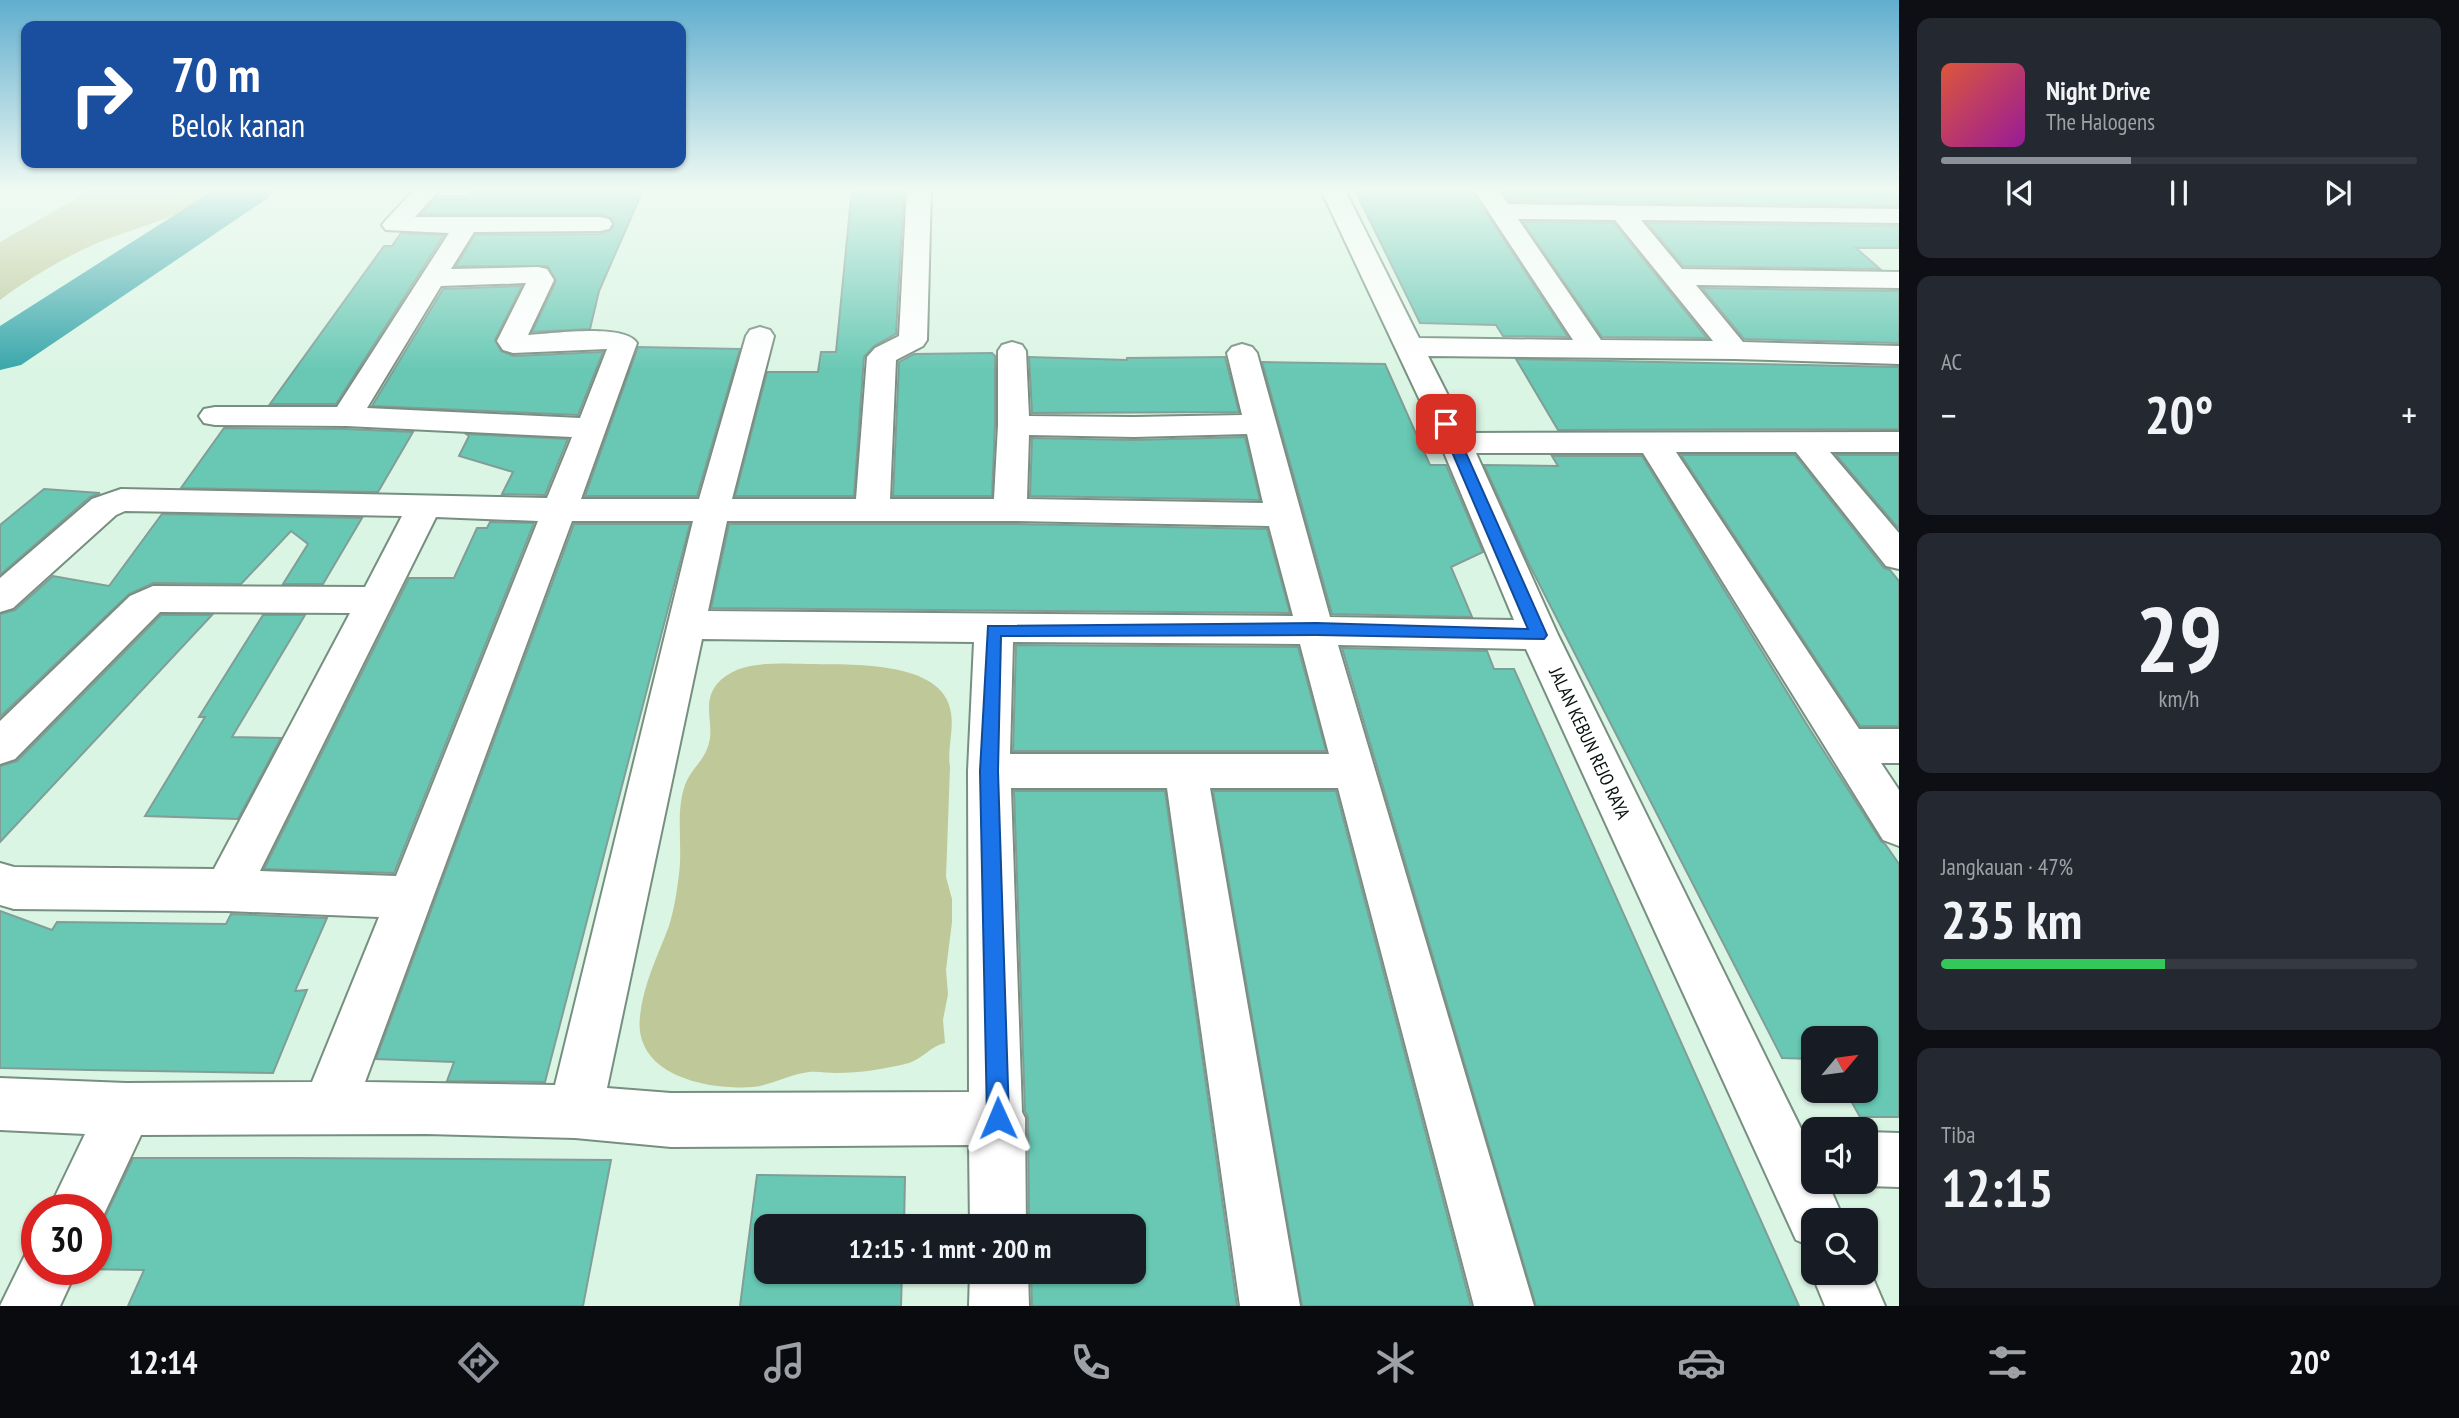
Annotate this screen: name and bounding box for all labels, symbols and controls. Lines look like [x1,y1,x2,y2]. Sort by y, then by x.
text: 70 m [171,42,260,106]
icon: right [56,49,147,140]
text: Night Drive [2046,74,2151,107]
text: Belok kanan [171,104,305,146]
text: The Halogens [2046,107,2155,136]
icon: previous [2001,174,2039,212]
icon: pause [2160,174,2198,212]
icon: next [2319,174,2357,212]
text: AC [1941,347,1962,376]
text: 20° [2145,381,2213,448]
text: − [1941,390,1957,439]
text: + [2401,390,2417,439]
pin [1416,394,1476,454]
icon: arrive [1427,405,1465,443]
text: 29 [2136,579,2223,697]
street label: JALAN KEBUN REJO RAYA [1544,662,1636,823]
text: km/h [2159,684,2199,713]
text: Jangkauan · 47% [1941,852,2073,881]
text: 235 km [1941,886,2082,953]
north arrow [1801,1026,1878,1102]
map controls [1801,1026,1878,1285]
position arrow [961,1081,1035,1155]
button: sound [1801,1117,1878,1194]
text: Tiba [1941,1120,1975,1149]
text: 12:15 [1941,1154,2053,1221]
speed limit sign: 30 [21,1194,112,1285]
button: search [1801,1208,1878,1285]
text: 12:15 · 1 mnt · 200 m [849,1232,1051,1265]
icon: directions [454,1338,503,1387]
icon: music [760,1338,809,1387]
icon: phone [1066,1338,1115,1387]
icon: climate [1371,1338,1420,1387]
icon: car [1677,1338,1726,1387]
icon: filters [1983,1338,2032,1387]
text: 12:14 [128,1341,198,1383]
text: 20° [2288,1341,2331,1383]

